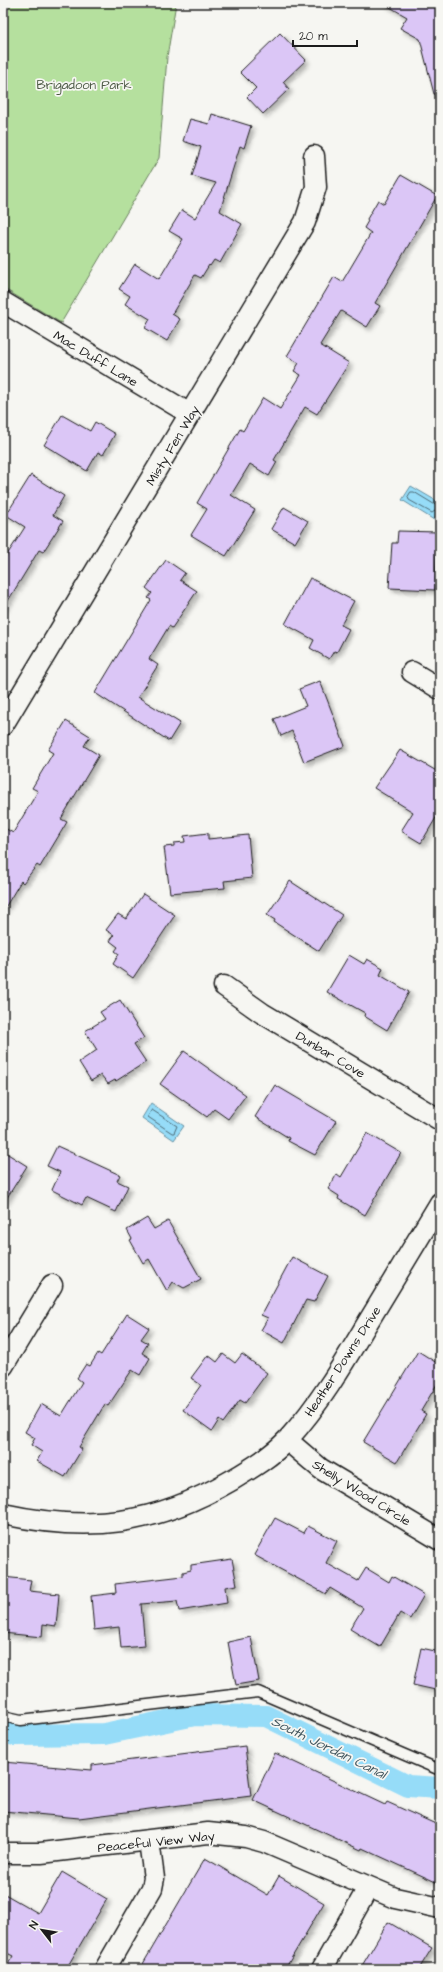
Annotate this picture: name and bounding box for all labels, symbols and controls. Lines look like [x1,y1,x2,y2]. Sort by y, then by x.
scale bar [293,22,357,48]
text: 20 m [299,28,328,45]
park label: Brigadoon Park [37,76,131,95]
street label: Mac Duff Lane [50,327,141,391]
street label: Misty Fen Way [142,402,205,489]
street label: Dunbar Cove [292,1027,369,1083]
street label: Heather Downs Drive [300,1303,385,1420]
street label: Shelly Wood Circle [308,1455,414,1531]
water label: South Jordan Canal [268,1711,391,1785]
street label: Peaceful View Way [97,1827,216,1858]
north arrow [22,1910,62,1950]
text: N [26,1918,42,1932]

